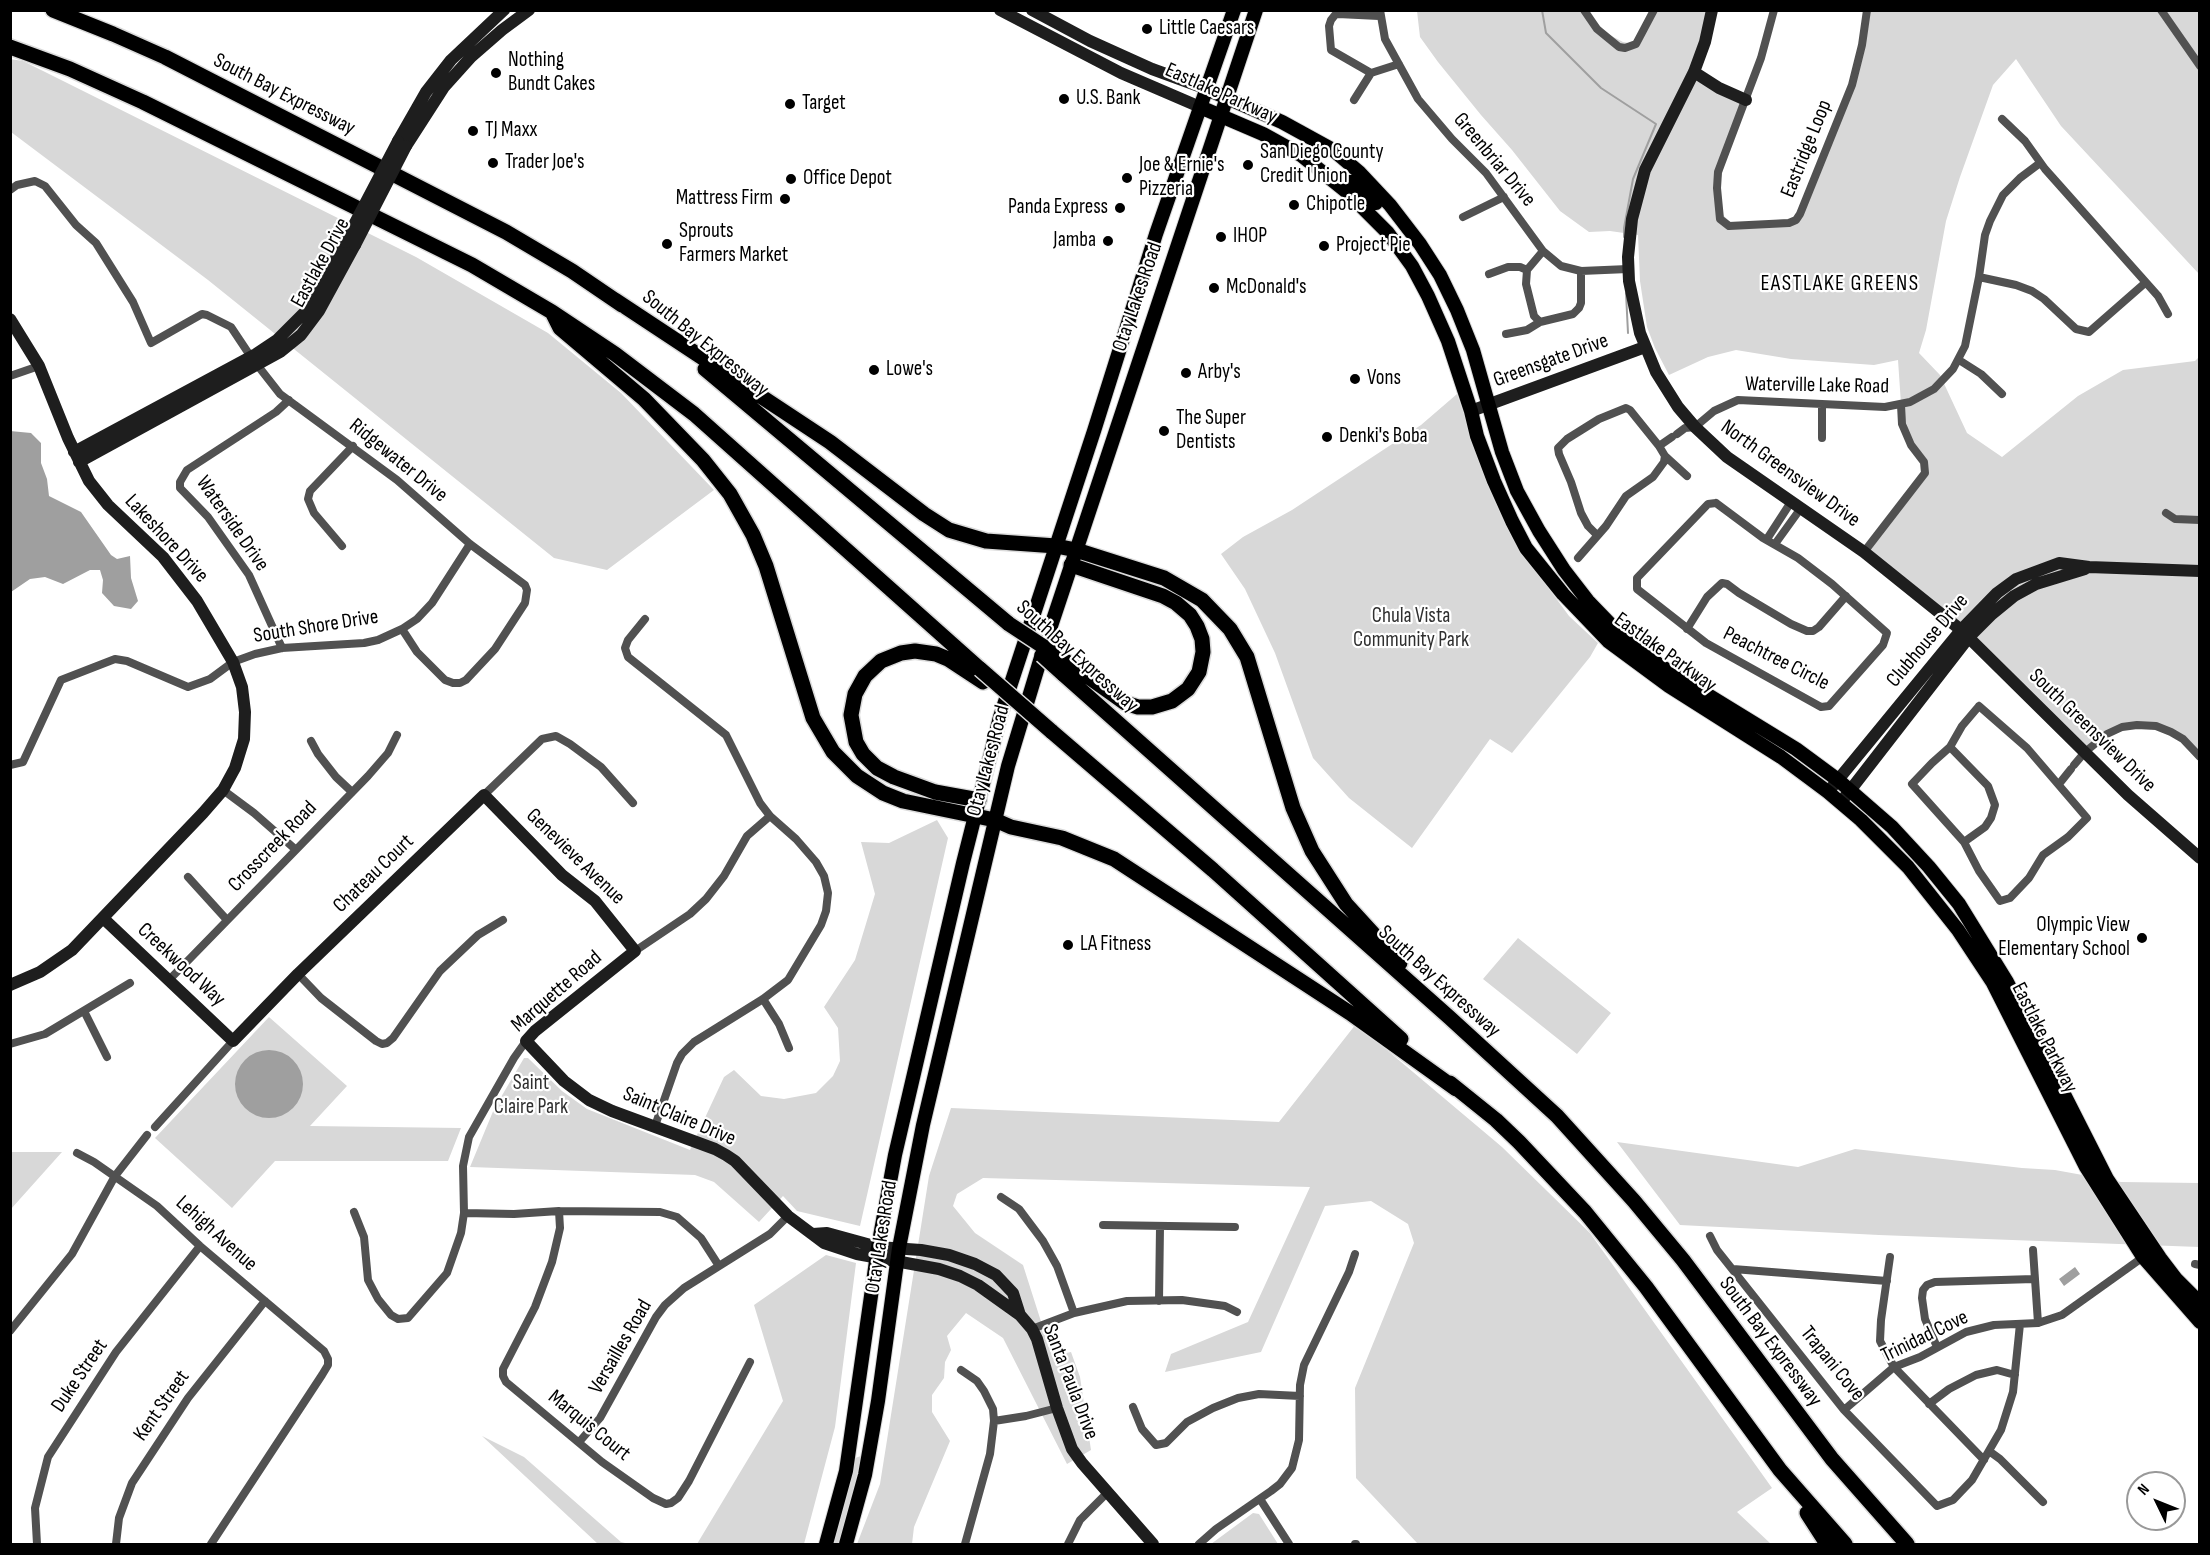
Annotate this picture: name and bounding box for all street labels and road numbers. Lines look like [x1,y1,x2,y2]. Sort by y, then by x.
street label: South Bay Expressway [209,48,359,142]
street label: Eastlake Parkway [1161,58,1281,130]
street label: Eastridge Loop [1776,97,1838,201]
street label: Greenbriar Drive [1447,108,1541,212]
street label: Eastlake Drive [286,214,356,312]
street label: Otay Lakes Road [1108,239,1168,355]
street label: South Bay Expressway [637,285,773,403]
street label: Greensgate Drive [1490,329,1612,393]
street label: Waterville Lake Road [1745,372,1889,400]
street label: Ridgewater Drive [344,414,452,508]
street label: North Greensview Drive [1715,415,1865,533]
street label: Waterside Drive [190,472,274,576]
street label: Lakeshore Drive [119,490,213,588]
street label: Clubhouse Drive [1882,589,1974,693]
street label: South Bay Expressway [1011,596,1143,718]
street label: South Shore Drive [252,605,380,649]
street label: Eastlake Parkway [1609,607,1721,699]
street label: Peachtree Circle [1719,621,1833,697]
street label: South Greensview Drive [2023,664,2161,798]
street label: Otay Lakes Road [962,703,1016,819]
street label: Crosscreek Road [223,796,323,898]
street label: Genevieve Avenue [520,804,630,910]
street label: Chateau Court [328,829,420,919]
street label: Creekwood Way [132,918,230,1012]
street label: South Bay Expressway [1373,921,1505,1043]
street label: Marquette Road [507,946,607,1038]
street label: Eastlake Parkway [2006,979,2082,1097]
street label: Saint Claire Drive [619,1082,739,1152]
street label: Otay Lakes Road [861,1179,903,1295]
street label: Lehigh Avenue [170,1191,262,1277]
street label: South Bay Expressway [1713,1272,1827,1412]
street label: Versailles Road [584,1295,658,1399]
street label: Trinidad Cove [1877,1305,1973,1369]
street label: Santa Paula Drive [1036,1321,1104,1443]
street label: Trapani Cove [1794,1322,1870,1406]
street label: Duke Street [46,1335,114,1417]
street label: Kent Street [129,1366,195,1446]
street label: Marquis Court [543,1385,635,1467]

